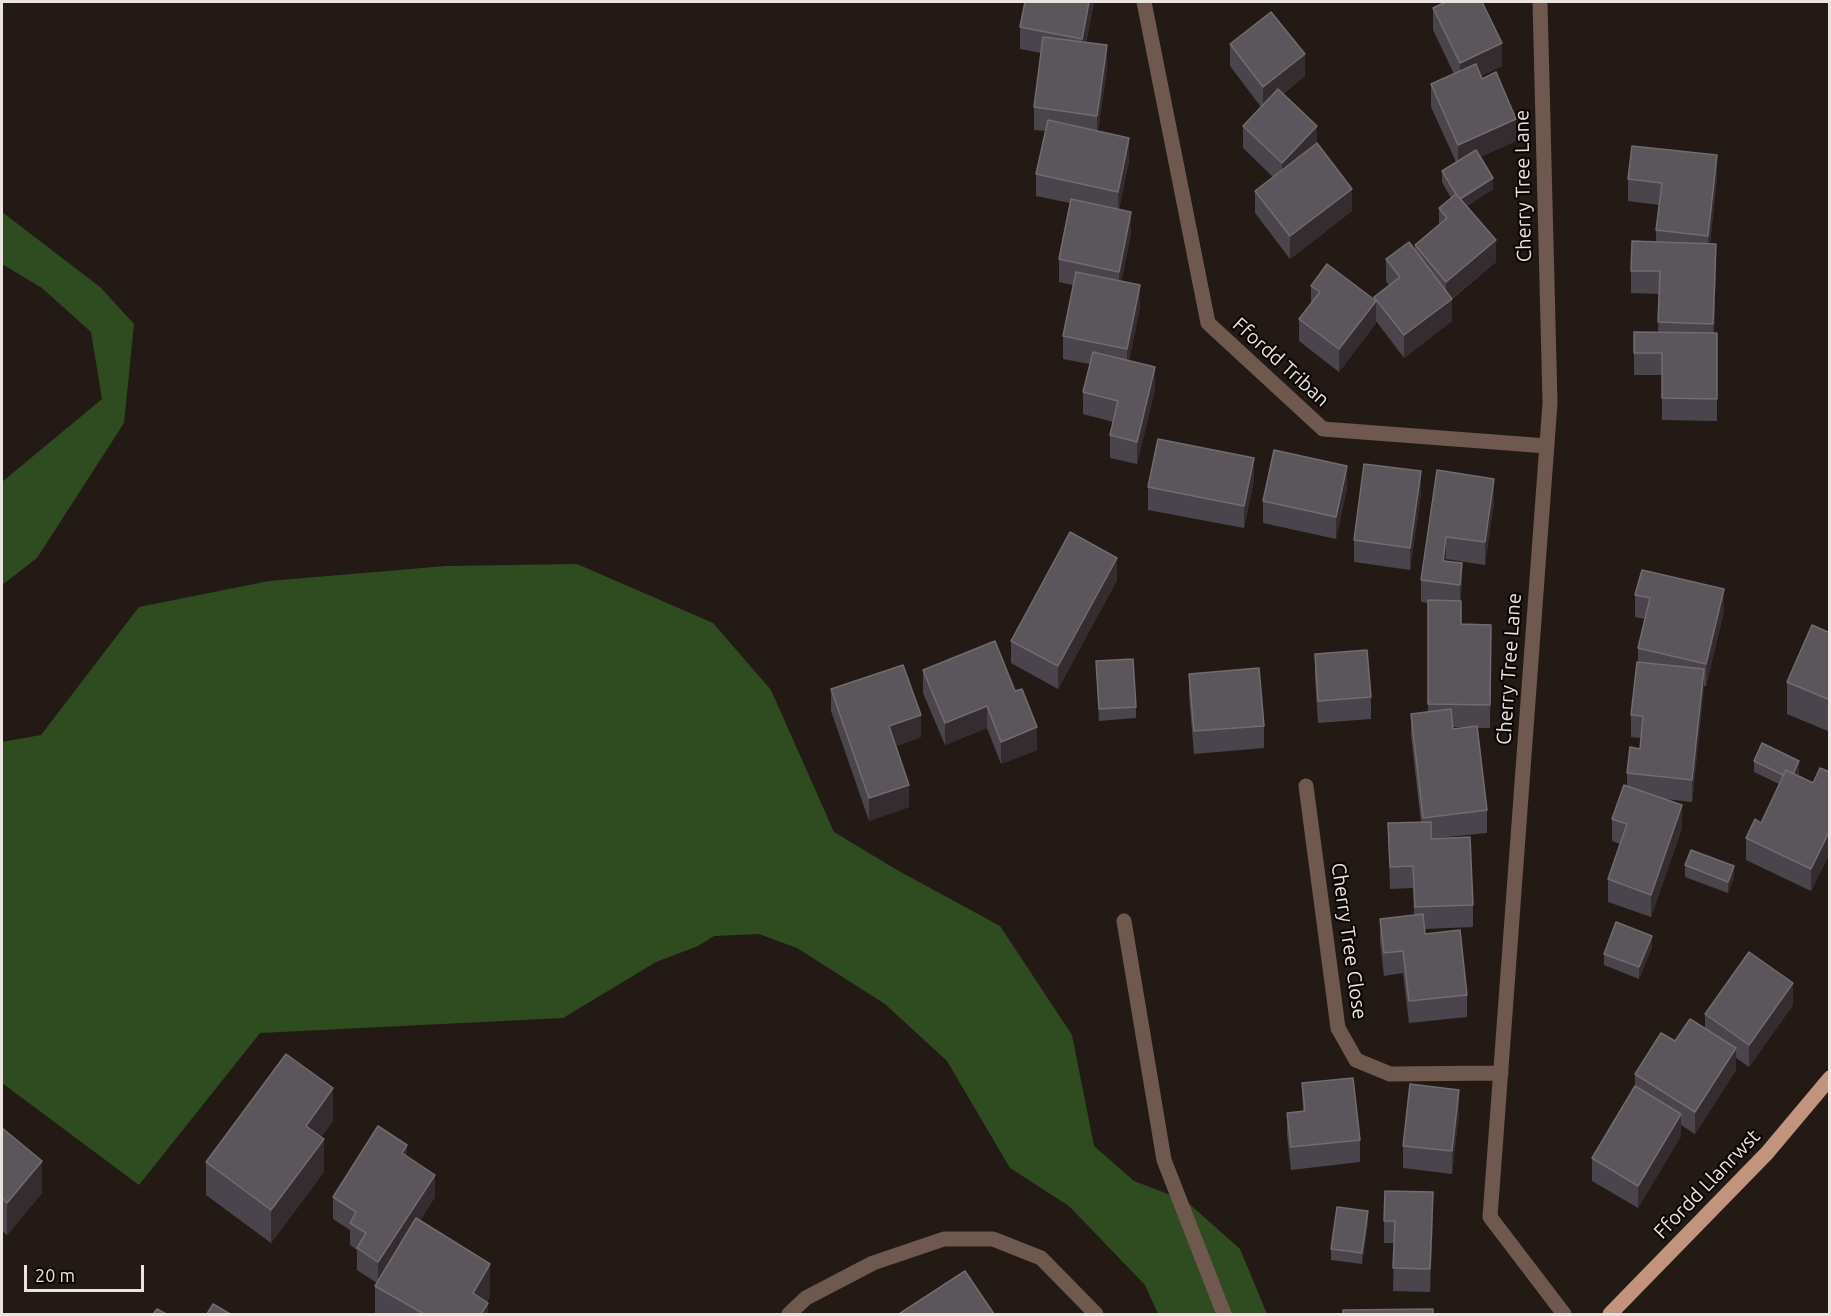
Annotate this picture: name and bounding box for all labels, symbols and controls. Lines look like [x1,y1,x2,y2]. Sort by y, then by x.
street label: Cherry Tree Lane [1510,110,1536,262]
street label: Ffordd Triban [1228,312,1334,412]
street label: Cherry Tree Lane [1492,592,1526,746]
street label: Cherry Tree Close [1326,861,1372,1021]
street label: Ffordd Llanrwst [1649,1124,1765,1244]
scale bar [27,1253,147,1291]
text: 20 m [35,1265,75,1285]

